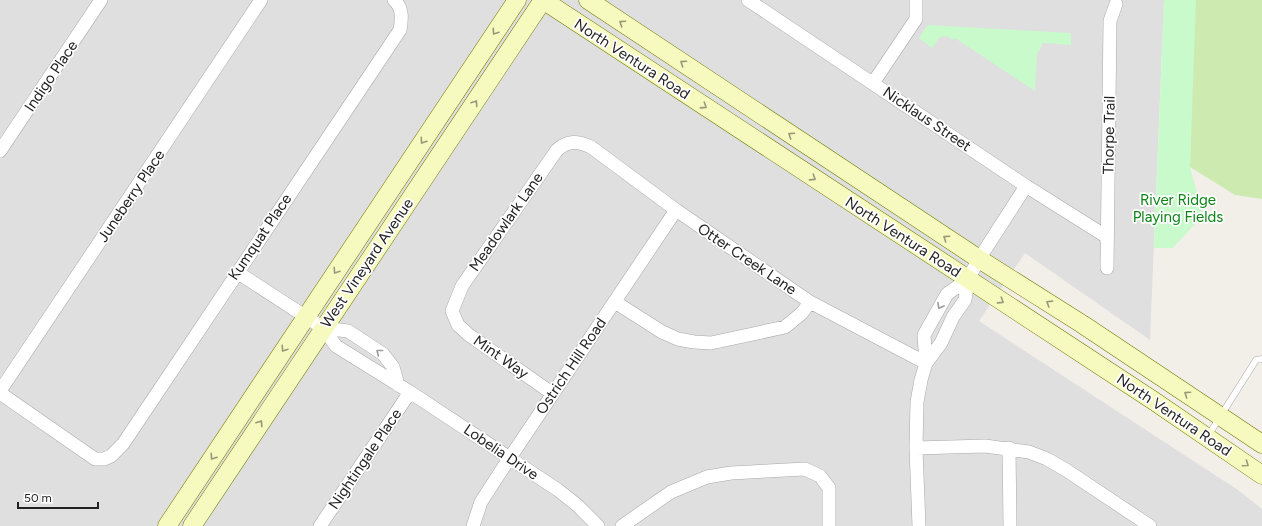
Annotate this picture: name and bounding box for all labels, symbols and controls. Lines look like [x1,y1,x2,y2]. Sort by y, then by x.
street label: North Ventura Road [571,15,693,103]
one-way arrow [619,20,626,27]
one-way arrow [493,28,500,35]
street label: Indigo Place [21,37,81,115]
one-way arrow [680,60,687,68]
street label: Nicklaus Street [879,83,975,155]
street label: Thorpe Trail [1099,96,1119,174]
one-way arrow [470,100,478,107]
one-way arrow [700,102,707,109]
one-way arrow [788,132,795,140]
one-way arrow [421,136,428,143]
street label: Juneberry Place [94,146,168,246]
street label: Meadowlark Lane [465,169,547,275]
one-way arrow [809,173,816,181]
street label: Kumquat Place [225,190,295,284]
park label: River Ridge Playing Fields [1133,191,1223,226]
street label: North Ventura Road [842,193,964,281]
street label: West Vineyard Avenue [317,195,417,331]
street label: Otter Creek Lane [694,219,800,299]
one-way arrow [943,235,950,243]
one-way arrow [334,267,341,274]
one-way arrow [997,296,1004,304]
one-way arrow [1046,300,1053,308]
one-way arrow [938,302,945,309]
street label: Ostrich Hill Road [532,314,610,418]
street label: Mint Way [470,332,532,383]
one-way arrow [282,345,289,352]
one-way arrow [377,350,384,357]
street label: North Ventura Road [1113,370,1235,460]
one-way arrow [1185,392,1192,399]
street label: Nightingale Place [325,405,405,513]
street label: Lobelia Drive [460,420,542,484]
one-way arrow [255,421,262,428]
one-way arrow [210,453,217,460]
one-way arrow [1242,459,1249,466]
scale bar [18,484,98,510]
text: 50 m [24,491,52,505]

